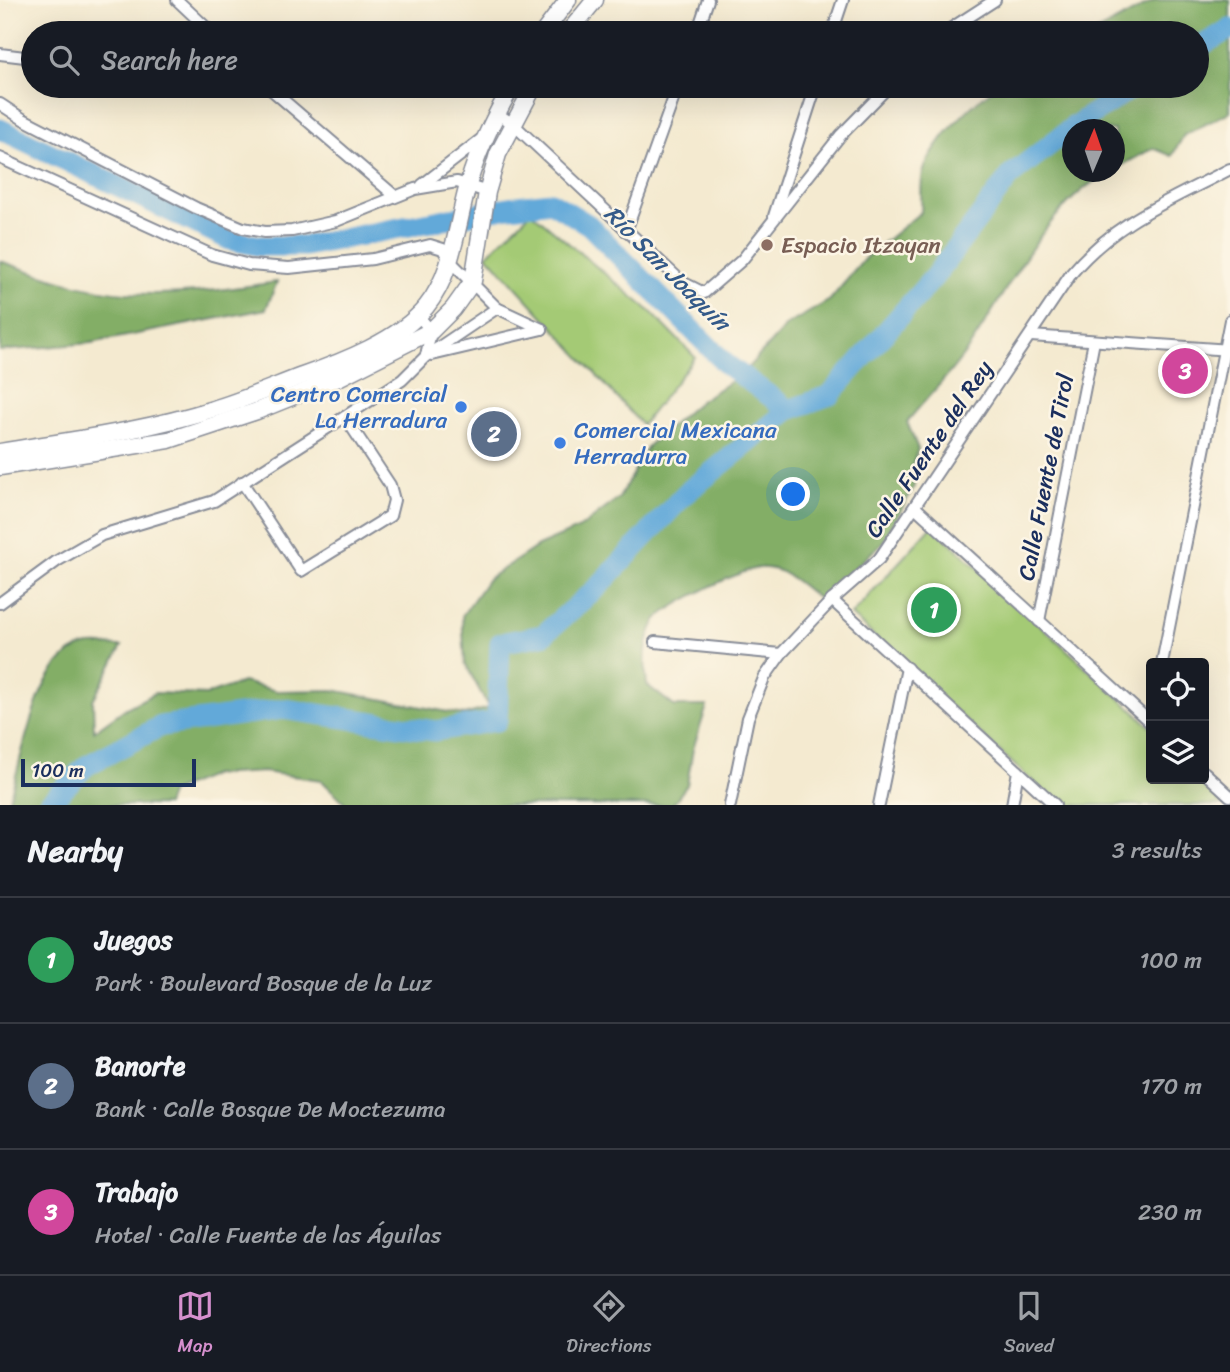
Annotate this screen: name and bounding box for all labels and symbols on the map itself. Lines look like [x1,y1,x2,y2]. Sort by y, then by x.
north arrow [1062,119,1125,182]
water label: Río San Joaquín [594,195,742,343]
place label: Espacio Itzayan [781,225,941,266]
marker: Espacio Itzayan [759,237,775,253]
pin: 3 [1162,345,1208,397]
street label: Calle Fuente del Rey [854,352,1004,546]
street label: Calle Fuente de Tirol [1006,370,1086,584]
place label: Centro Comercial La Herradura [271,374,447,441]
marker: Centro Comercial La Herradura [453,399,469,415]
pin: 2 [471,408,517,460]
place label: Comercial Mexicana Herradurra [574,410,777,477]
marker: Comercial Mexicana Herradurra [552,435,568,451]
your location [776,477,810,511]
pin: 1 [911,584,957,636]
scale bar [21,756,196,788]

